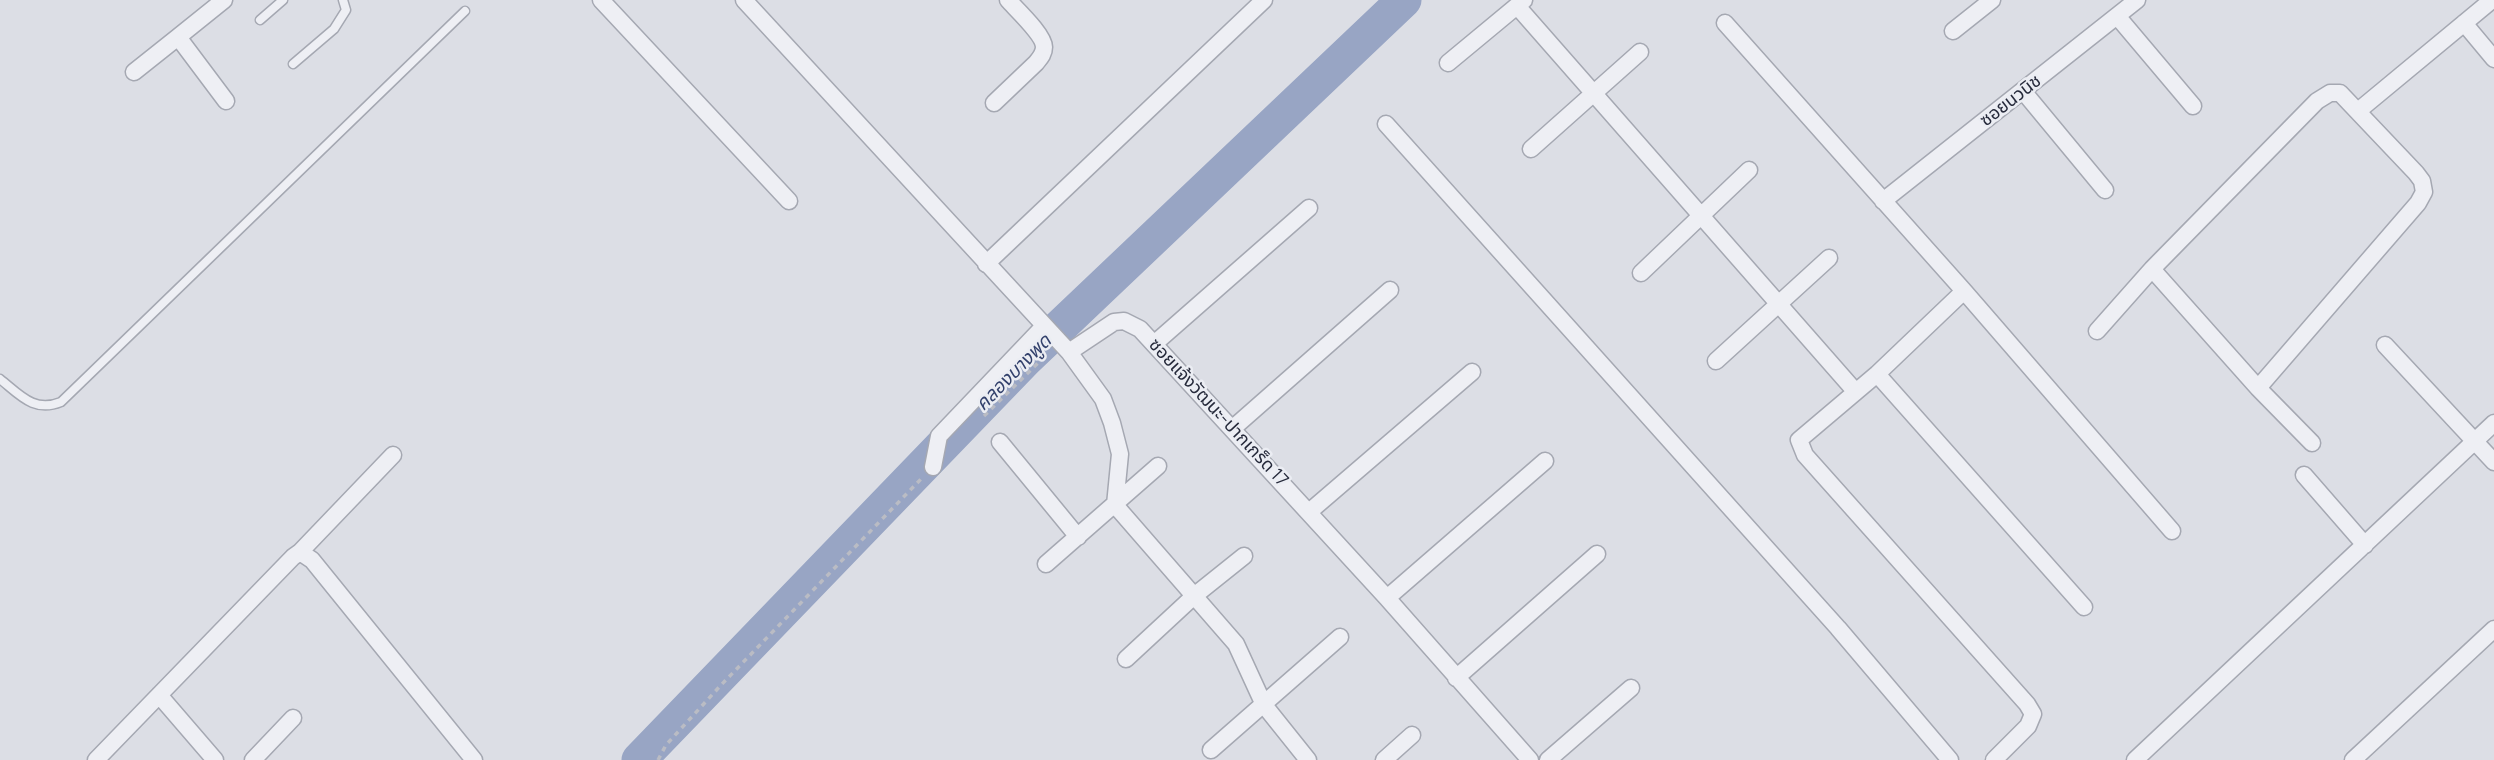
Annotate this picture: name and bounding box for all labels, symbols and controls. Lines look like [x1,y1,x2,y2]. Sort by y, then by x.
street label: ซอยนวนิช [1976,70,2046,132]
water label: คลองบางพูด [971,330,1057,416]
street label: ซอยแจ้งวัฒนะ-ปากเกร็ด 17 [1144,335,1292,491]

